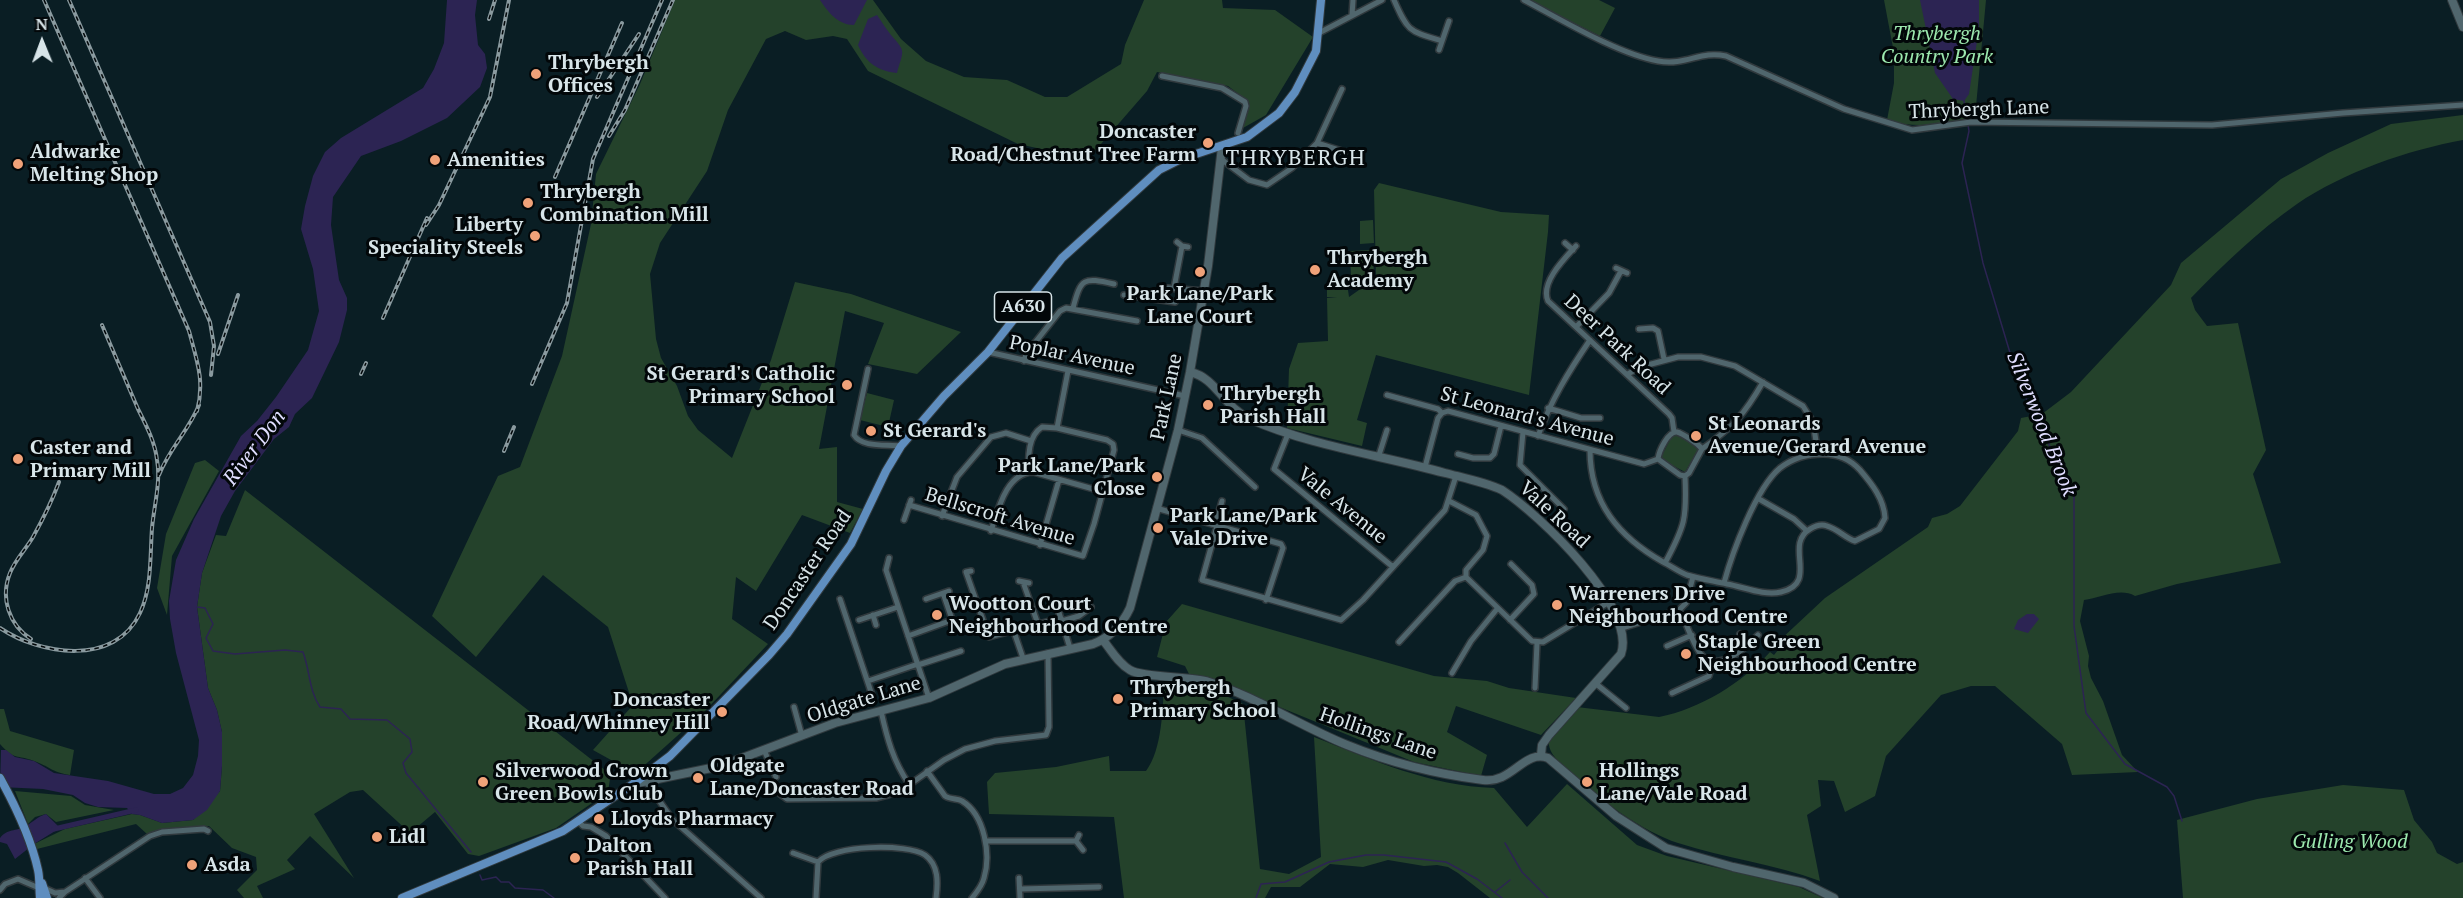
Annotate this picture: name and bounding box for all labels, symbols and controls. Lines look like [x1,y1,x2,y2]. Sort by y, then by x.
north arrow [12,12,72,72]
text: N [35,13,48,35]
park label: Thrybergh Country Park [1881,22,1993,69]
place label: Thrybergh Offices [548,51,649,98]
marker: Thrybergh Offices [529,67,543,81]
street label: Thrybergh Lane [1908,96,2050,124]
place label: Doncaster Road/Chestnut Tree Farm [950,120,1196,167]
marker: Doncaster Road/Chestnut Tree Farm [1201,136,1215,150]
place label: Aldwarke Melting Shop [30,140,158,187]
district label: THRYBERGH [1226,146,1366,172]
place label: Amenities [447,148,545,172]
marker: Amenities [428,153,442,167]
marker: Aldwarke Melting Shop [11,157,25,171]
place label: Thrybergh Combination Mill [540,180,709,227]
marker: Thrybergh Combination Mill [521,196,535,210]
place label: Liberty Speciality Steels [368,213,523,260]
marker: Liberty Speciality Steels [528,229,542,243]
place label: Thrybergh Academy [1327,246,1428,293]
marker: Thrybergh Academy [1308,263,1322,277]
marker: Park Lane/Park Lane Court [1193,265,1207,279]
place label: Park Lane/Park Lane Court [1127,282,1273,329]
street label: Deer Park Road [1559,290,1675,400]
road number: A630 [994,292,1052,322]
street label: Poplar Avenue [1007,331,1137,381]
water label: Silverwood Brook [2001,348,2081,500]
street label: Park Lane [1146,352,1188,442]
place label: St Gerard's Catholic Primary School [646,362,835,409]
marker: St Gerard's Catholic Primary School [840,378,854,392]
place label: Thrybergh Parish Hall [1220,382,1326,429]
street label: St Leonard's Avenue [1438,382,1616,452]
marker: Thrybergh Parish Hall [1201,398,1215,412]
water label: River Don [218,405,292,491]
place label: St Leonards Avenue/Gerard Avenue [1708,412,1926,459]
place label: St Gerard's [883,419,986,443]
marker: St Gerard's [864,424,878,438]
marker: St Leonards Avenue/Gerard Avenue [1689,429,1703,443]
place label: Caster and Primary Mill [30,436,151,483]
marker: Caster and Primary Mill [11,452,25,466]
place label: Park Lane/Park Close [998,454,1145,501]
street label: Vale Avenue [1292,463,1392,549]
marker: Park Lane/Park Close [1150,470,1164,484]
street label: Vale Road [1514,476,1594,554]
street label: Bellscroft Avenue [922,483,1078,551]
place label: Park Lane/Park Vale Drive [1170,504,1317,551]
street label: Doncaster Road [759,505,857,635]
marker: Park Lane/Park Vale Drive [1151,521,1165,535]
place label: Warreners Drive Neighbourhood Centre [1569,582,1788,629]
place label: Wootton Court Neighbourhood Centre [949,592,1168,639]
marker: Warreners Drive Neighbourhood Centre [1550,598,1564,612]
marker: Wootton Court Neighbourhood Centre [930,608,944,622]
place label: Staple Green Neighbourhood Centre [1698,630,1917,677]
marker: Staple Green Neighbourhood Centre [1679,647,1693,661]
street label: Oldgate Lane [804,671,924,729]
place label: Thrybergh Primary School [1130,676,1276,723]
place label: Doncaster Road/Whinney Hill [527,688,710,735]
marker: Thrybergh Primary School [1111,692,1125,706]
street label: Hollings Lane [1316,703,1440,765]
marker: Doncaster Road/Whinney Hill [715,705,729,719]
place label: Oldgate Lane/Doncaster Road [710,754,914,801]
place label: Silverwood Crown Green Bowls Club [495,759,668,806]
place label: Hollings Lane/Vale Road [1599,759,1748,806]
marker: Oldgate Lane/Doncaster Road [691,771,705,785]
marker: Silverwood Crown Green Bowls Club [476,775,490,789]
marker: Hollings Lane/Vale Road [1580,775,1594,789]
place label: Lloyds Pharmacy [611,807,773,831]
marker: Lloyds Pharmacy [592,812,606,826]
place label: Lidl [389,825,426,849]
marker: Lidl [370,830,384,844]
park label: Gulling Wood [2292,830,2408,854]
place label: Dalton Parish Hall [587,834,693,881]
marker: Dalton Parish Hall [568,851,582,865]
place label: Asda [204,853,251,877]
marker: Asda [185,858,199,872]

